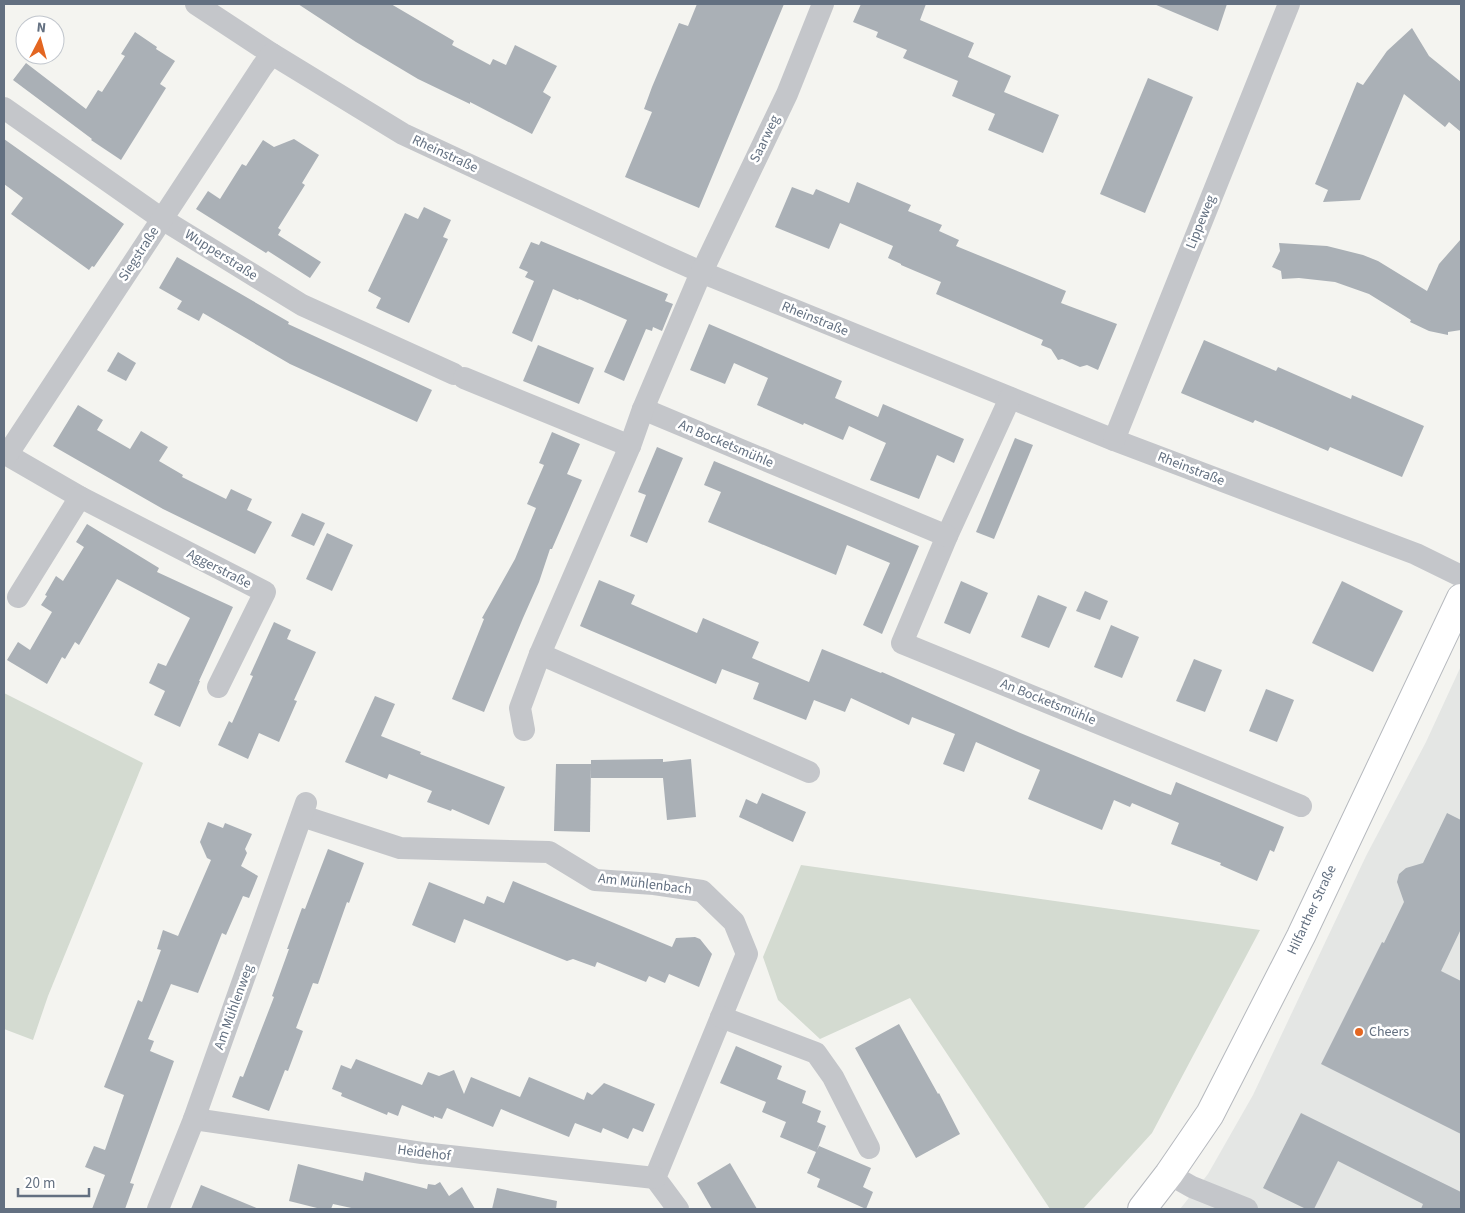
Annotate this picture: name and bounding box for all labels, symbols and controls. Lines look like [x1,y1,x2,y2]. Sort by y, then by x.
north arrow [15,15,65,65]
text: N [36,18,47,38]
street label: Saarweg [745,112,785,166]
street label: Rheinstraße [409,130,481,178]
street label: Lippeweg [1181,192,1221,252]
street label: Siegstraße [114,223,164,285]
street label: Wupperstraße [181,225,261,285]
street label: Rheinstraße [779,297,851,342]
street label: An Bocketsmühle [675,415,777,473]
street label: Rheinstraße [1154,447,1228,491]
street label: Aggerstraße [183,544,255,594]
street label: An Bocketsmühle [997,674,1099,730]
street label: Hilfarther Straße [1282,862,1342,958]
street label: Am Mühlenbach [597,868,693,900]
street label: Am Mühlenweg [209,962,259,1052]
place label: Cheers [1369,1022,1409,1042]
marker: Cheers [1353,1026,1365,1038]
street label: Heidehof [396,1140,453,1166]
scale bar [18,1166,89,1198]
text: 20 m [25,1173,55,1194]

